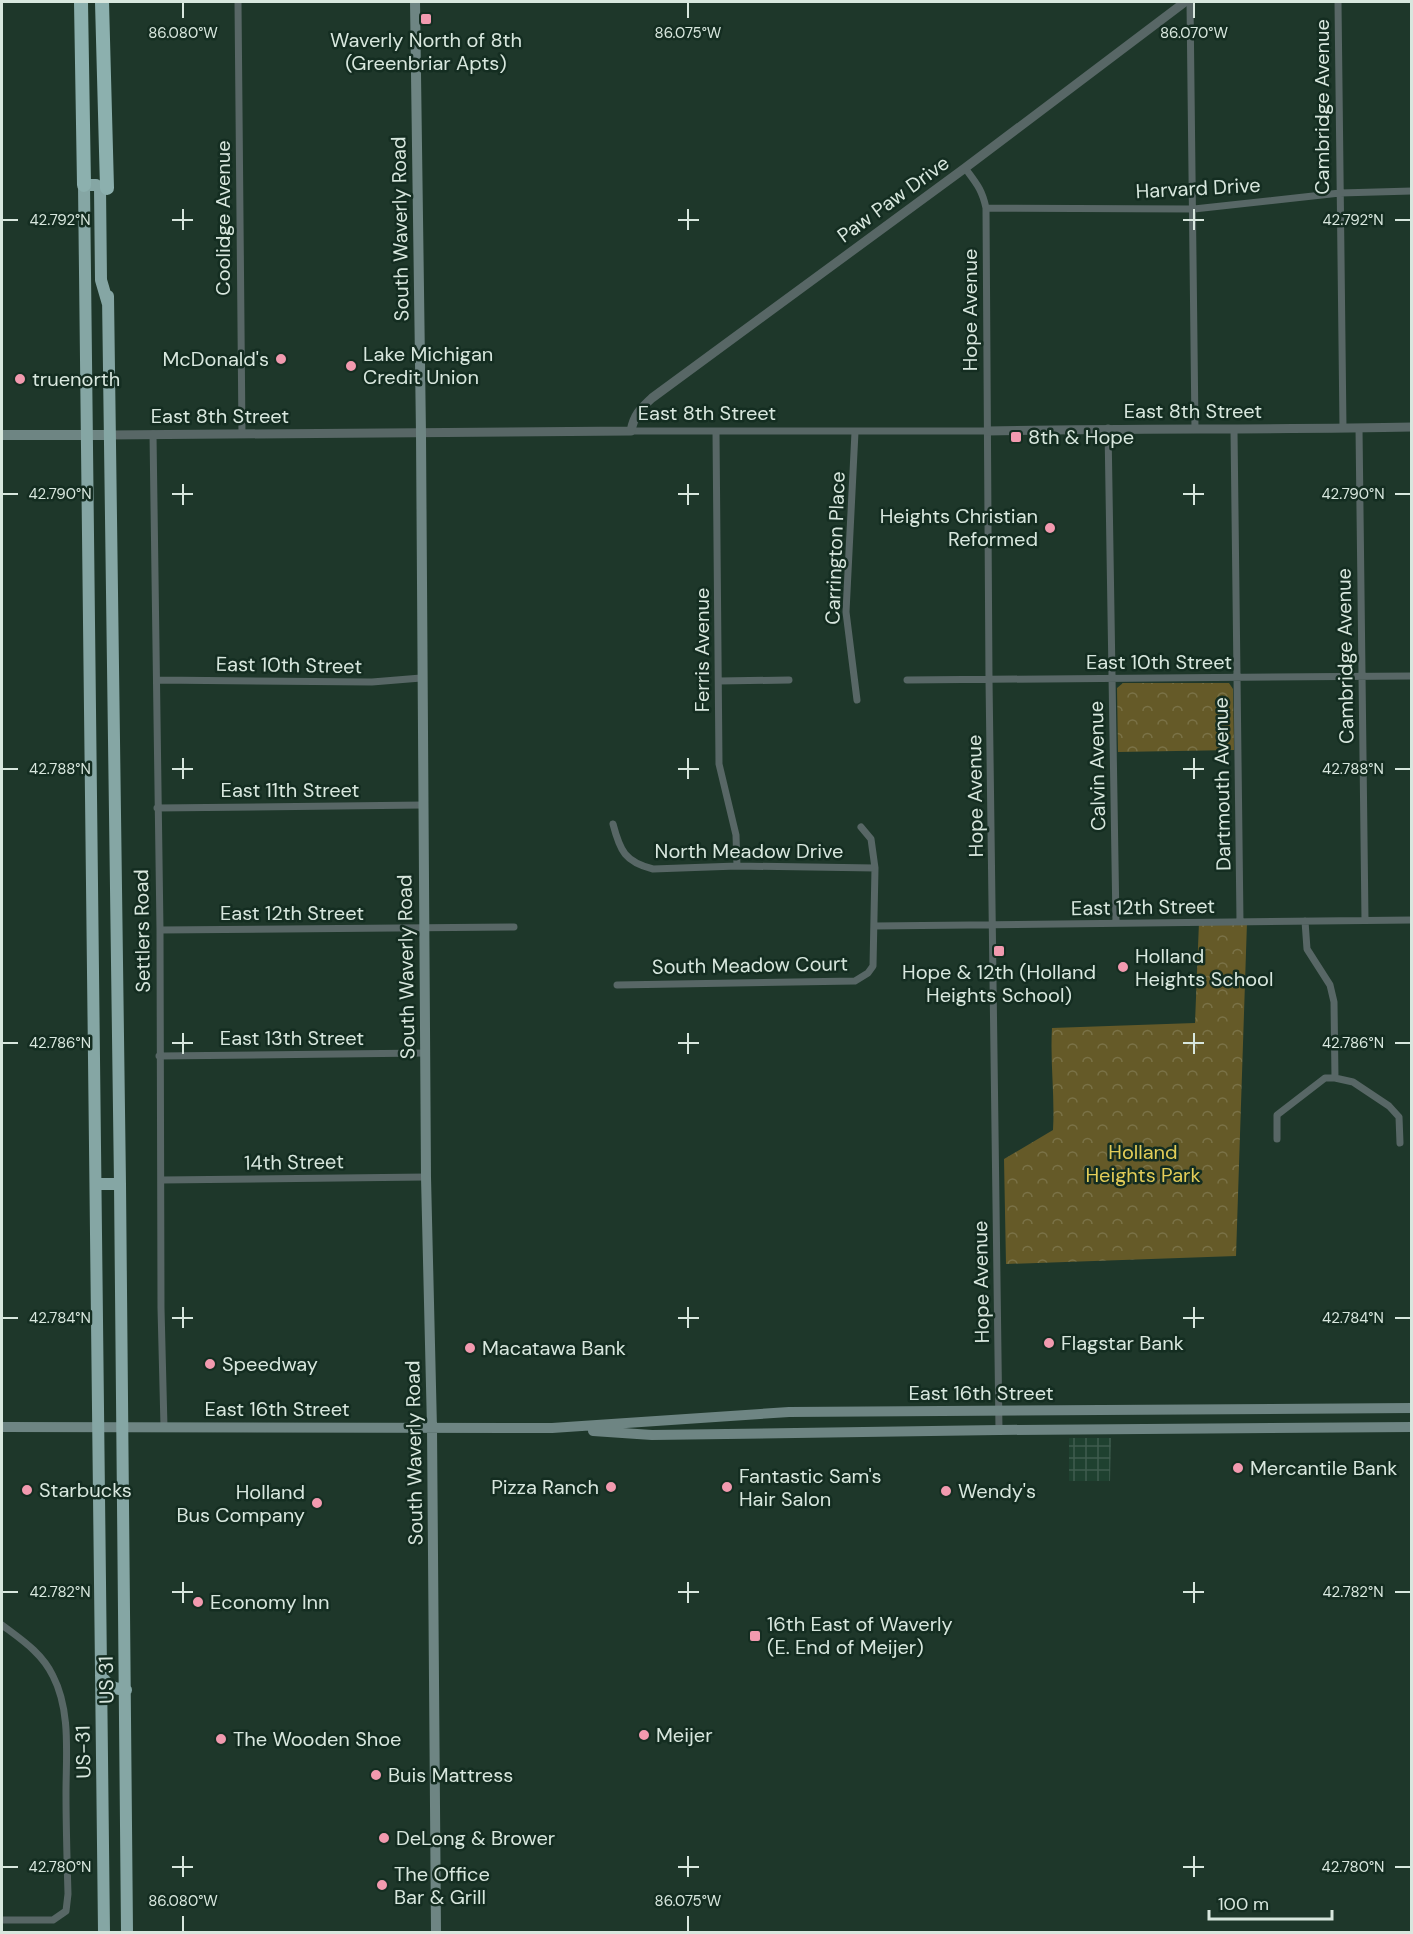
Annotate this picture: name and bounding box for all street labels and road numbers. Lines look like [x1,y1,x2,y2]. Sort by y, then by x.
street label: Cambridge Avenue [1309,19,1335,195]
street label: South Waverly Road [385,136,415,322]
street label: Coolidge Avenue [210,140,236,296]
street label: Paw Paw Drive [832,150,954,248]
street label: Harvard Drive [1135,172,1261,204]
street label: Hope Avenue [957,249,983,371]
street label: East 8th Street [1124,398,1262,424]
street label: East 8th Street [638,400,776,426]
street label: East 8th Street [151,403,289,429]
street label: Carrington Place [819,471,851,625]
street label: Cambridge Avenue [1330,568,1360,744]
street label: Ferris Avenue [689,588,715,712]
street label: East 10th Street [1086,649,1232,675]
street label: East 10th Street [216,651,362,679]
street label: Dartmouth Avenue [1207,697,1237,871]
street label: Calvin Avenue [1083,701,1111,831]
street label: Hope Avenue [961,734,989,858]
street label: East 11th Street [221,777,360,803]
street label: North Meadow Drive [655,838,843,864]
street label: Settlers Road [128,869,156,993]
street label: South Waverly Road [391,874,421,1060]
street label: East 12th Street [1071,893,1215,921]
street label: East 12th Street [220,900,364,926]
street label: South Meadow Court [652,950,848,980]
street label: East 13th Street [220,1025,364,1051]
street label: 14th Street [244,1148,344,1176]
street label: Hope Avenue [967,1220,995,1344]
street label: South Waverly Road [399,1360,429,1546]
street label: East 16th Street [908,1380,1054,1406]
street label: East 16th Street [204,1396,350,1422]
street label: US 31 [93,1656,119,1704]
street label: US-31 [70,1725,96,1779]

